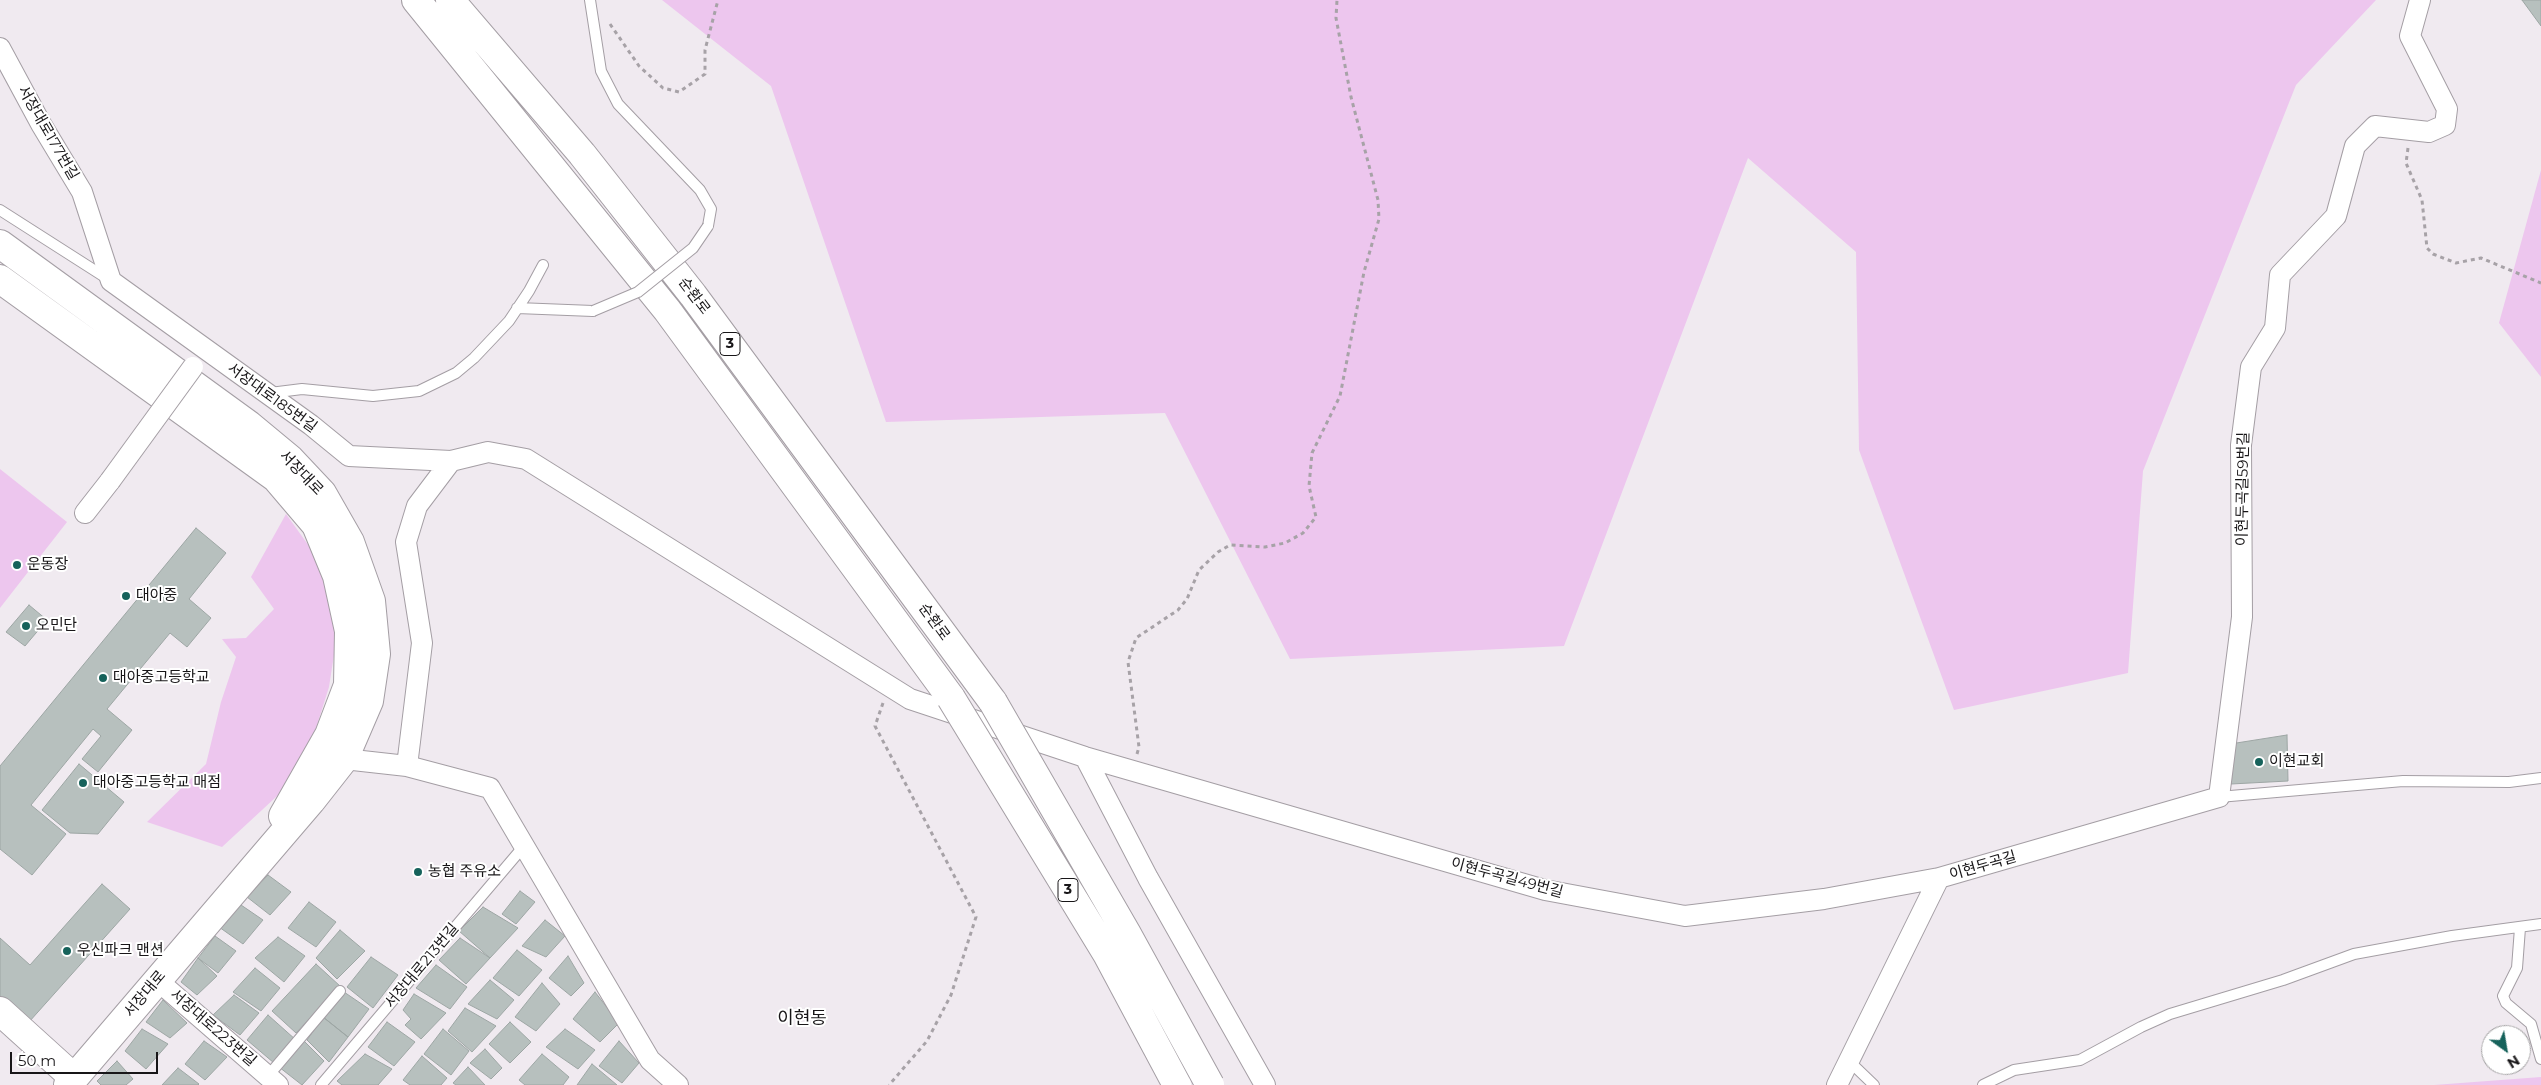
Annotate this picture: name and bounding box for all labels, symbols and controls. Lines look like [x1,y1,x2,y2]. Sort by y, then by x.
street label: 서장대로177번길 [14,83,82,183]
street label: 순환로 [674,274,714,318]
road number: 3 [720,332,740,356]
street label: 서장대로185번길 [224,359,320,437]
street label: 이현두곡길59번길 [2233,432,2253,546]
street label: 서장대로 [275,447,327,499]
place label: 운동장 [27,556,68,574]
marker: 운동장 [11,559,23,571]
place label: 대아중 [136,587,177,605]
marker: 대아중 [120,590,132,602]
street label: 순환로 [915,600,953,644]
place label: 오민단 [36,617,77,635]
marker: 오민단 [20,620,32,632]
place label: 대아중고등학교 [113,669,210,687]
marker: 대아중고등학교 [97,672,109,684]
place label: 이현교회 [2269,753,2324,771]
marker: 이현교회 [2253,756,2265,768]
place label: 대아중고등학교 매점 [93,774,221,792]
marker: 대아중고등학교 매점 [77,777,89,789]
street label: 이현두곡길 [1947,848,2019,884]
street label: 이현두곡길49번길 [1449,854,1565,902]
place label: 농협 주유소 [428,863,501,881]
marker: 농협 주유소 [412,866,424,878]
road number: 3 [1058,878,1078,902]
street label: 서장대로213번길 [381,920,463,1012]
place label: 우신파크 맨션 [77,942,164,960]
marker: 우신파크 맨션 [61,945,73,957]
street label: 서장대로 [120,967,170,1021]
street label: 서장대로223번길 [166,986,260,1070]
district label: 이현동 [777,1008,827,1030]
north arrow [2481,1025,2531,1075]
scale bar [12,1042,160,1074]
text: 50 m [18,1051,56,1070]
text: N [2504,1051,2523,1073]

